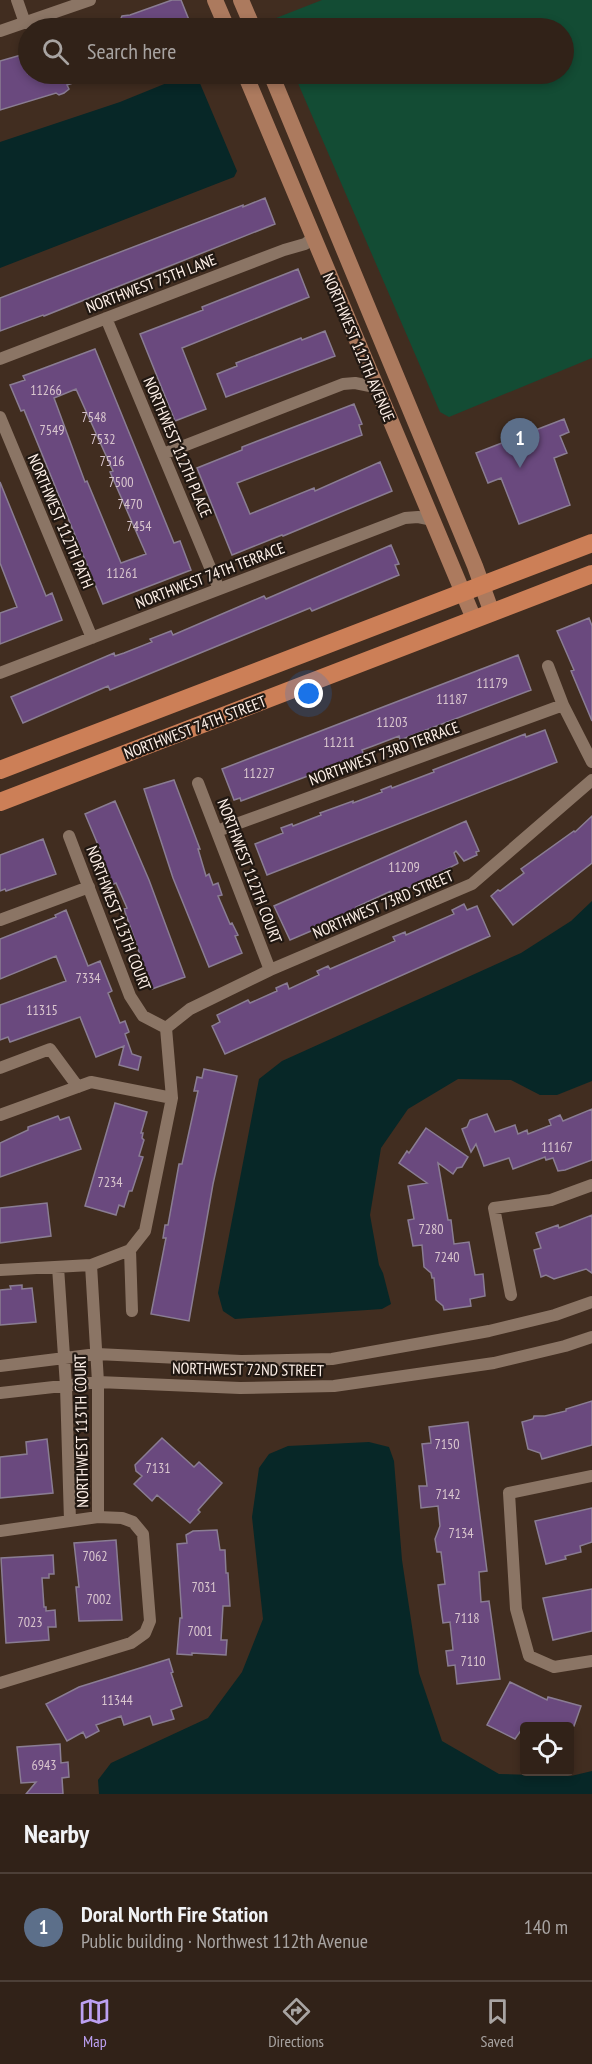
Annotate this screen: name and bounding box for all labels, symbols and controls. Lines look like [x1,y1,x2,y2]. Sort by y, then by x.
search box [18,18,574,84]
icon: search [39,35,72,68]
text: Search here [87,37,176,65]
street label: NORTHWEST 75TH LANE [83,249,219,317]
street label: NORTHWEST 112TH AVENUE [319,270,399,425]
street label: NORTHWEST 112TH PLACE [139,374,217,520]
house number: 11266 [30,381,62,399]
house number: 7548 [81,408,107,426]
pin: 1 [500,418,540,468]
house number: 7549 [39,421,65,439]
house number: 7532 [90,430,116,448]
street label: NORTHWEST 112TH PATH [24,451,98,591]
house number: 7516 [99,452,125,470]
house number: 7500 [108,473,134,491]
house number: 7470 [117,495,143,513]
house number: 7454 [126,517,152,535]
street label: NORTHWEST 74TH TERRACE [133,537,287,613]
house number: 11261 [106,564,138,582]
house number: 11179 [476,674,508,692]
your location [294,679,323,708]
house number: 11187 [436,690,468,708]
street label: NORTHWEST 74TH STREET [121,691,269,763]
house number: 11203 [376,713,408,731]
street label: NORTHWEST 73RD TERRACE [306,716,462,789]
house number: 11211 [323,733,355,751]
house number: 11227 [243,764,275,782]
street label: NORTHWEST 112TH COURT [213,796,287,946]
street label: NORTHWEST 113TH COURT [82,843,156,993]
house number: 11209 [388,858,420,876]
street label: NORTHWEST 73RD STREET [310,865,456,943]
house number: 7334 [75,969,101,987]
house number: 11315 [26,1001,58,1019]
house number: 11167 [541,1138,573,1156]
house number: 7234 [97,1173,123,1191]
house number: 7280 [418,1220,444,1238]
house number: 7240 [434,1248,460,1266]
street label: NORTHWEST 113TH COURT [70,1354,92,1508]
street label: NORTHWEST 72ND STREET [172,1358,324,1380]
house number: 7150 [434,1435,460,1453]
house number: 7131 [145,1459,171,1477]
house number: 7142 [435,1485,461,1503]
house number: 7134 [448,1524,474,1542]
house number: 7062 [82,1547,108,1565]
house number: 7031 [191,1578,217,1596]
house number: 7002 [86,1590,112,1608]
house number: 7118 [454,1609,480,1627]
house number: 7023 [17,1613,43,1631]
house number: 7001 [187,1622,213,1640]
house number: 7110 [460,1652,486,1670]
house number: 11344 [101,1691,133,1709]
map controls [520,1722,574,1776]
button: locate [520,1722,574,1776]
house number: 6943 [31,1756,57,1774]
text: Nearby [24,1817,89,1850]
text: Doral North Fire Station [81,1900,268,1928]
text: 1 [39,1914,48,1940]
text: 140 m [524,1914,568,1940]
text: Public building · Northwest 112th Avenue [81,1928,368,1954]
tab: Map [78,1995,111,2051]
tab: Directions [268,1995,324,2051]
tab: Saved [481,1995,514,2051]

